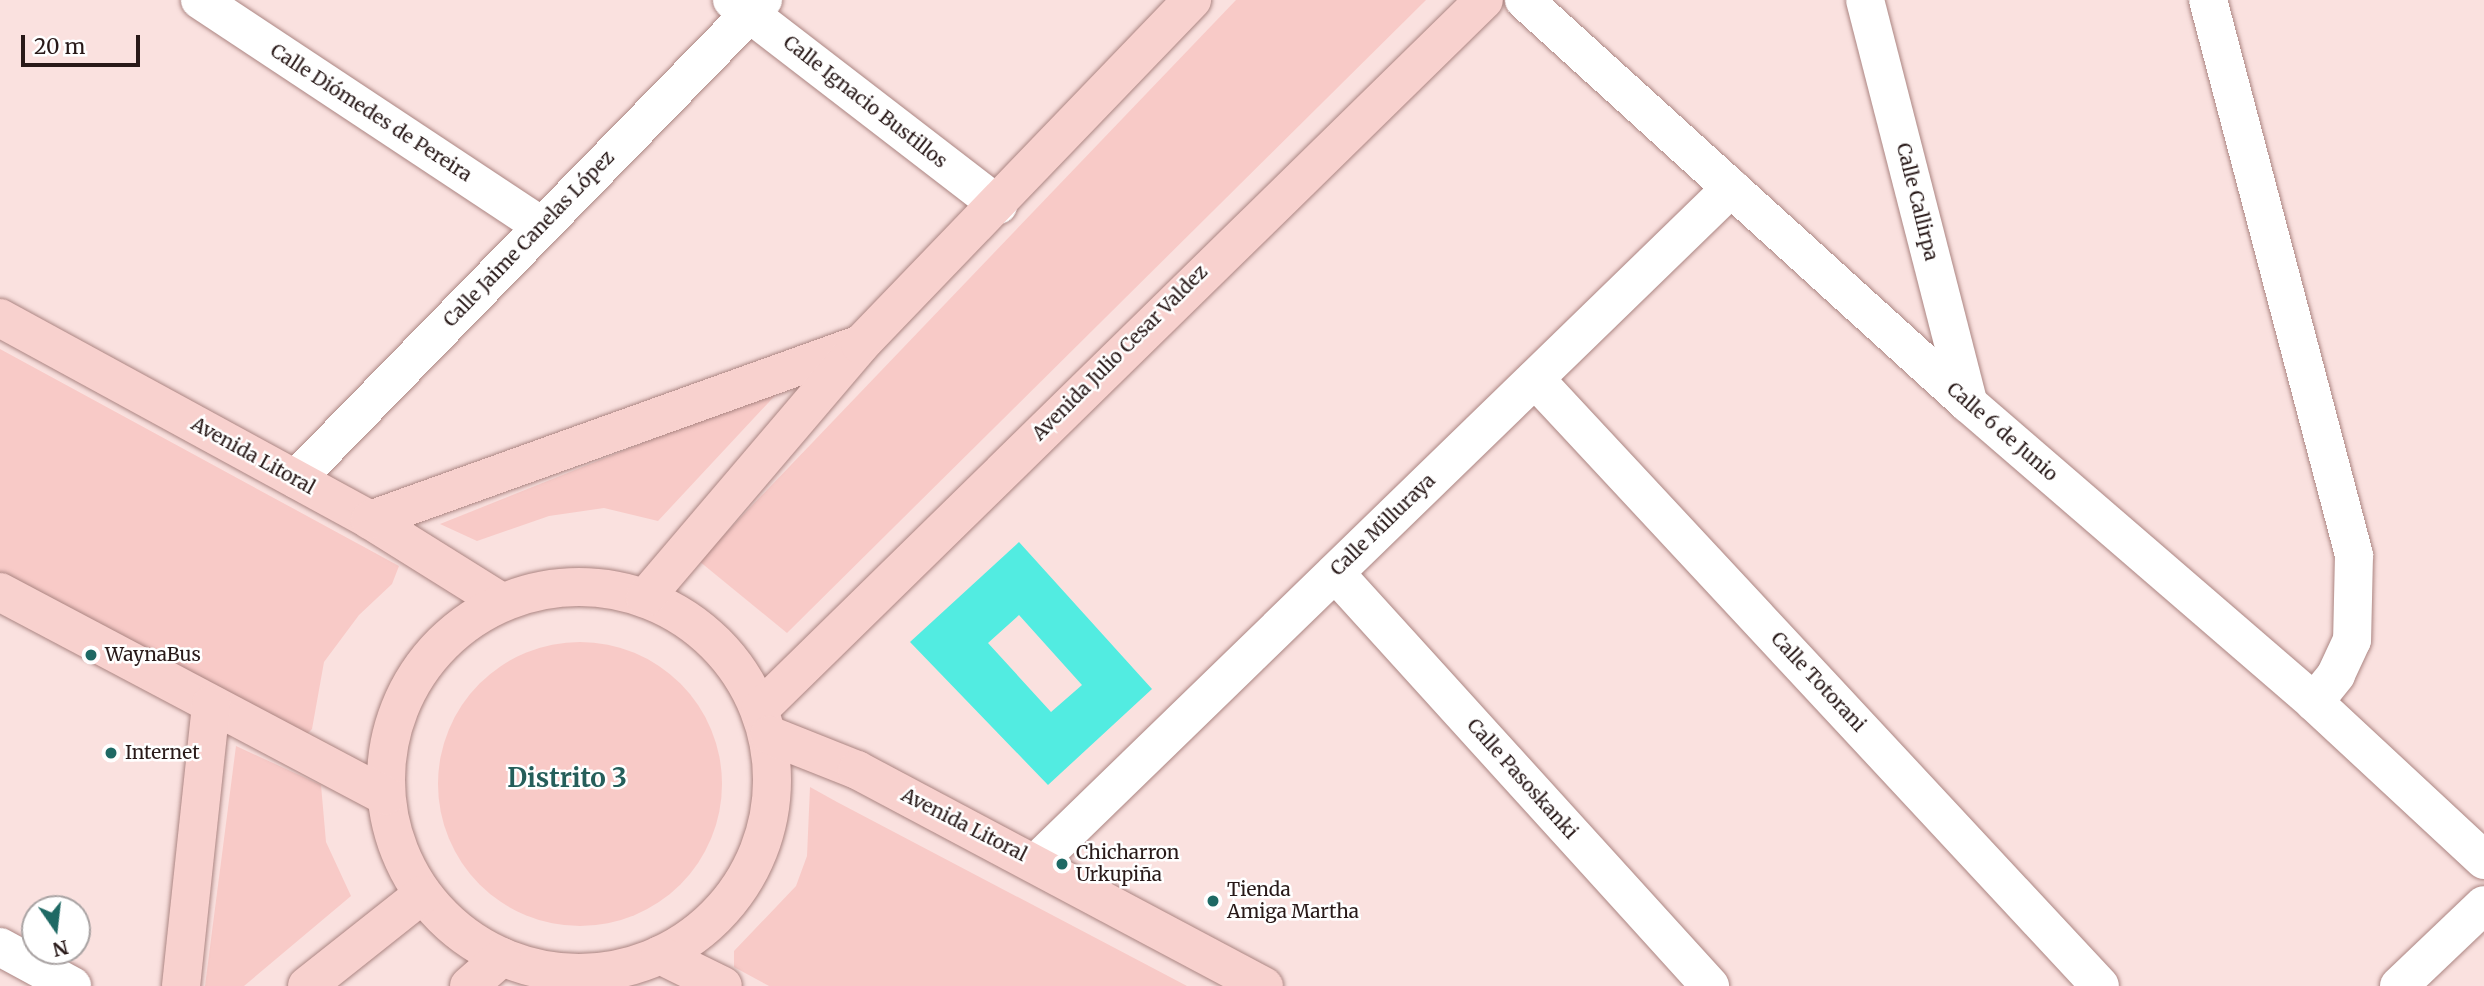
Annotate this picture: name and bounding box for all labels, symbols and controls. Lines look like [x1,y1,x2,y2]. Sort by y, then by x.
scale bar [24,21,144,65]
street label: Calle Ignacio Bustillos [779,31,951,173]
text: 20 m [34,33,85,60]
street label: Calle Diómedes de Pereira [266,39,476,187]
street label: Calle Callirpa [1891,141,1943,263]
street label: Calle Jaime Canelas López [439,146,619,332]
street label: Avenida Julio Cesar Valdez [1028,261,1212,445]
street label: Calle 6 de Junio [1942,378,2062,486]
street label: Avenida Litoral [187,413,319,499]
street label: Calle Milluraya [1326,469,1440,581]
street label: Calle Totorani [1766,627,1870,737]
place label: WaynaBus [105,644,201,666]
marker: WaynaBus [83,647,99,663]
street label: Calle Pasoskanki [1462,714,1582,844]
place label: Internet [125,742,200,764]
marker: Internet [103,745,119,761]
district label: Distrito 3 [507,762,627,794]
street label: Avenida Litoral [897,784,1031,866]
place label: Chicharron Urkupiña [1076,842,1179,886]
marker: Chicharron Urkupiña [1054,856,1070,872]
place label: Tienda Amiga Martha [1227,879,1359,923]
marker: Tienda Amiga Martha [1205,893,1221,909]
north arrow [21,895,91,965]
text: N [50,935,71,962]

